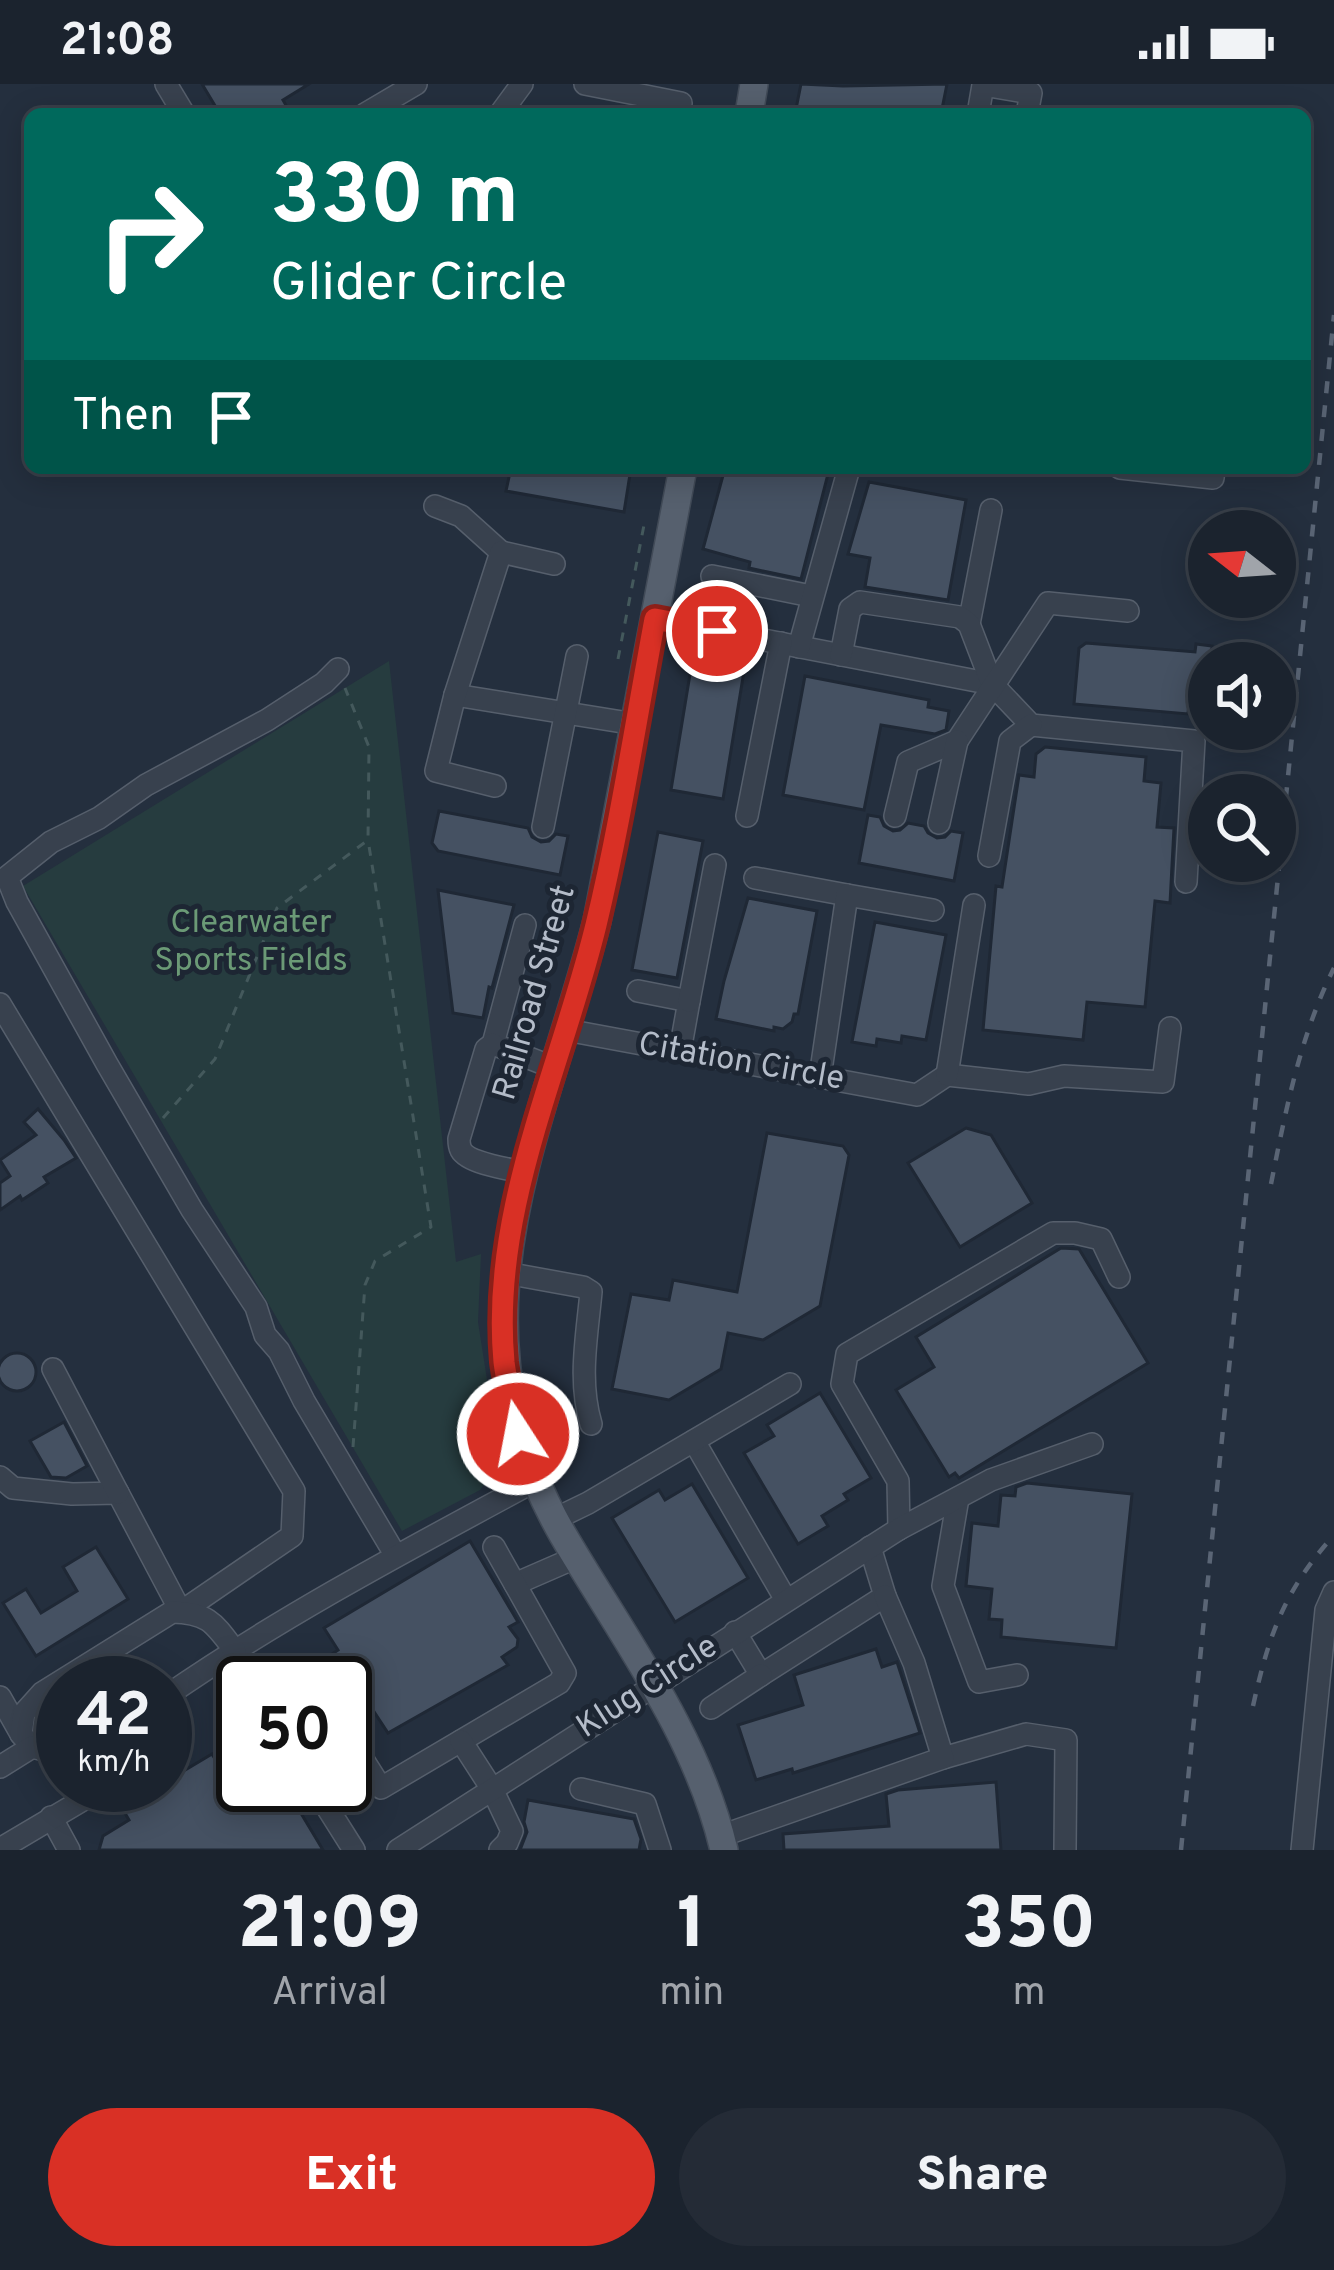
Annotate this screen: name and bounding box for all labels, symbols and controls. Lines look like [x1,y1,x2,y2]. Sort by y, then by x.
text: 21:08 [60,14,174,71]
text: 330 m [270,147,519,253]
icon: right [72,156,228,312]
text: Glider Circle [270,251,567,320]
icon: arrive [198,384,264,450]
text: Then [72,389,174,446]
north arrow [1188,510,1296,618]
map controls [1188,510,1296,882]
pin [666,580,768,682]
icon: arrive [684,598,750,664]
button: sound [1188,642,1296,750]
button: search [1188,774,1296,882]
street label: Railroad Street [485,881,587,1105]
park label: Clearwater Sports Fields [154,903,348,983]
street label: Citation Circle [635,1024,847,1102]
position arrow [455,1371,581,1497]
street label: Klug Circle [570,1627,726,1749]
speed limit sign: 50 [216,1656,372,1812]
text: 42 [76,1681,152,1757]
text: km/h [78,1745,150,1782]
text: 21:09 [238,1882,421,1974]
text: 1 [677,1882,706,1974]
text: 350 [962,1882,1096,1974]
text: Arrival [271,1970,388,2019]
text: min [659,1970,724,2019]
text: m [1013,1970,1046,2019]
button: Exit [48,2108,655,2246]
button: Share [679,2108,1286,2246]

